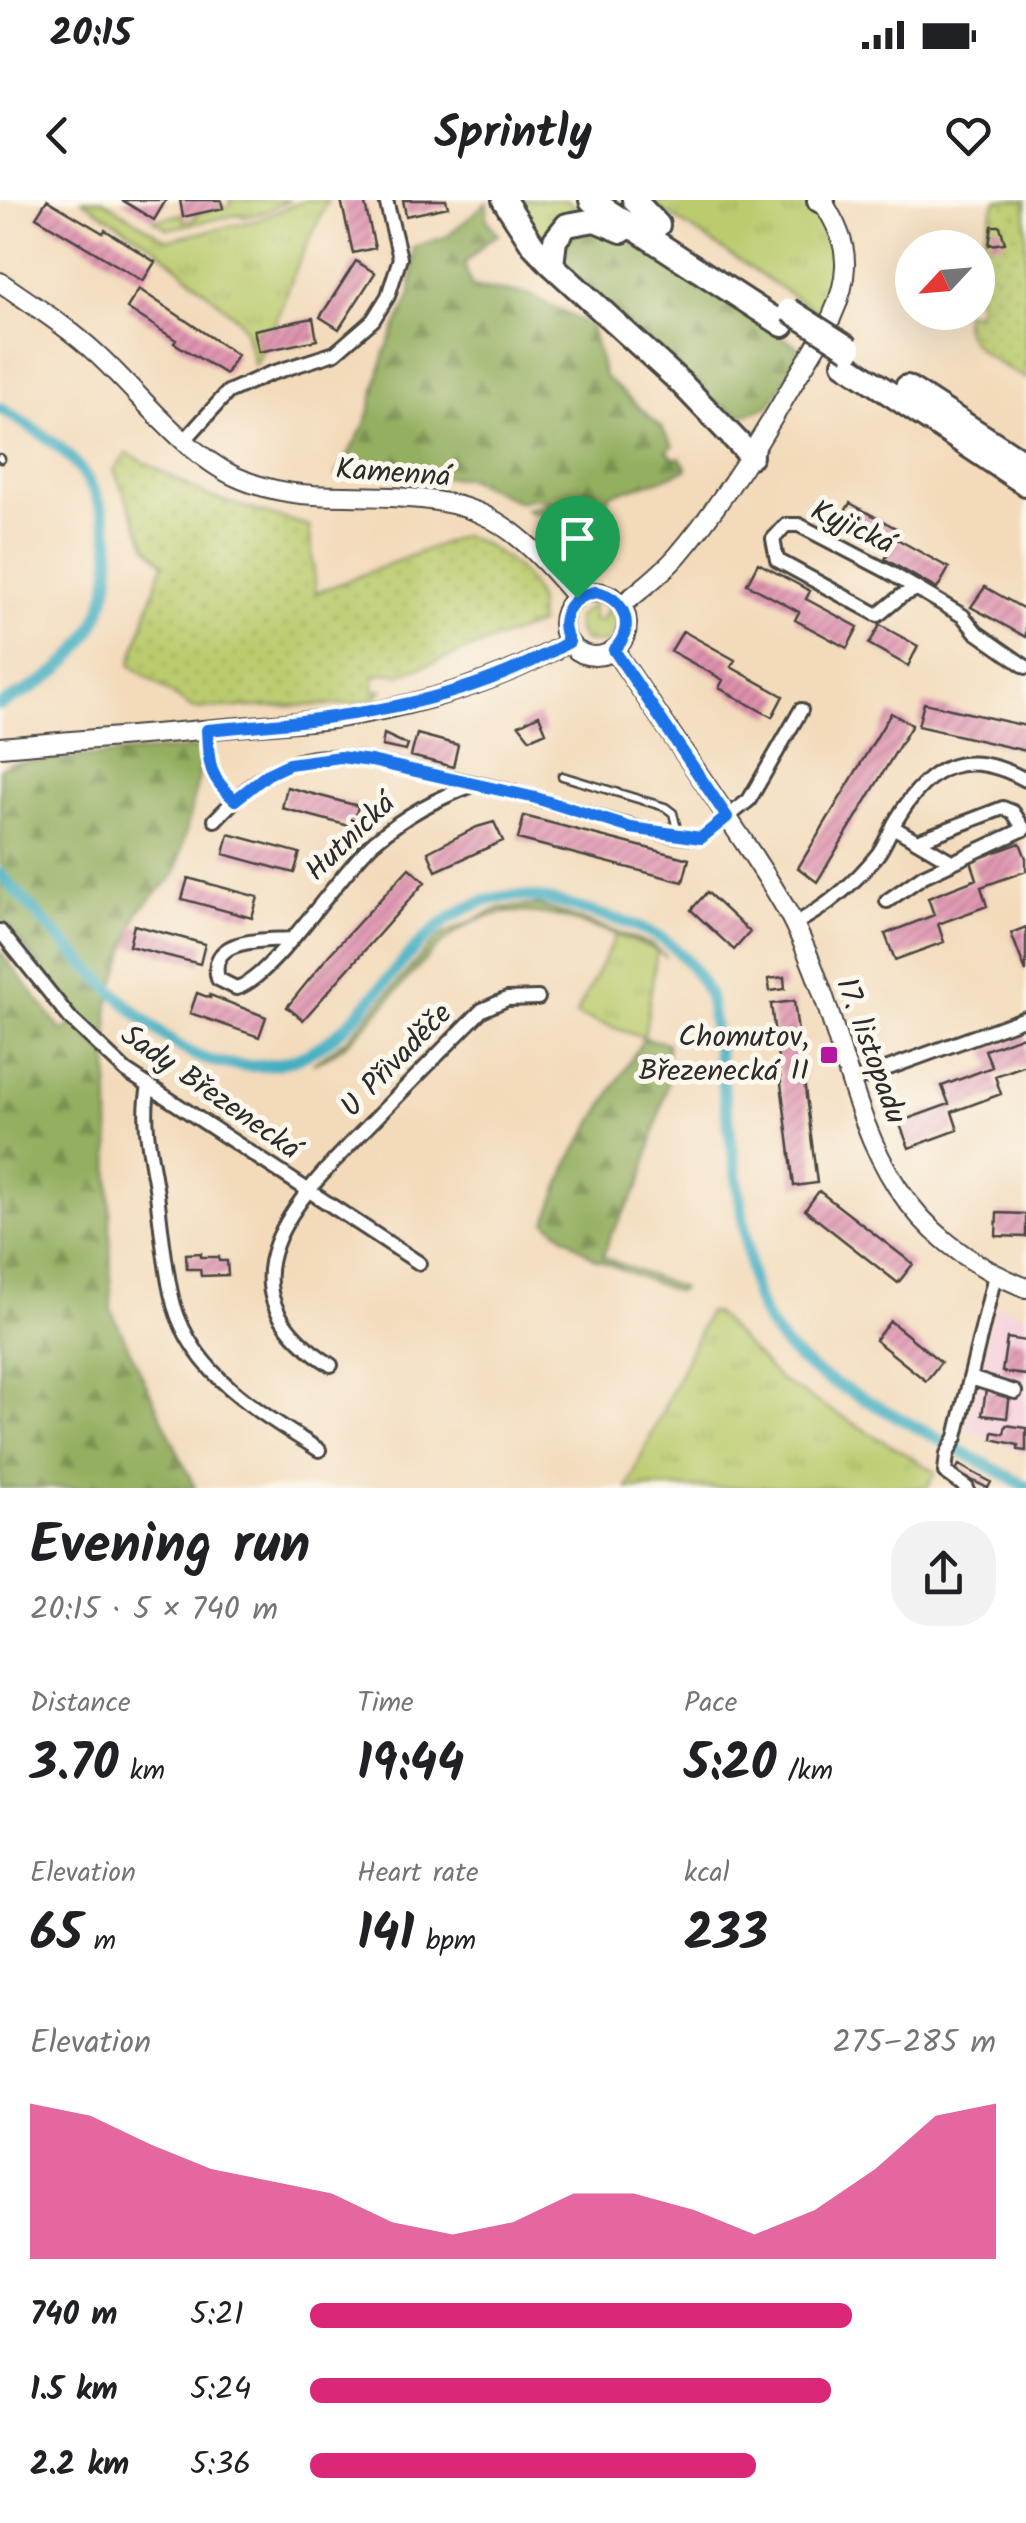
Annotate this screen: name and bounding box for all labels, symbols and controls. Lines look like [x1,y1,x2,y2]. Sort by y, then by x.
text: 20:15 [50,5,132,65]
text: Sprintly [434,99,592,171]
icon: back [30,108,85,163]
icon: heart [941,108,996,163]
north arrow [895,230,995,330]
map controls [895,230,995,330]
street label: Kamenná [334,446,455,502]
street label: Kyjická [802,488,905,570]
pin [535,496,620,599]
icon: arrive [550,511,605,566]
street label: Hutnická [294,780,410,894]
street label: 17. listopadu [821,971,919,1131]
street label: U Přivaděče [329,992,465,1130]
street label: Sady Březenecká [110,1013,313,1175]
place label: Chomutov, Březenecká II [638,1014,809,1096]
marker: Chomutov, Březenecká II [818,1044,840,1066]
text: Evening run [30,1504,310,1591]
button: share [891,1521,996,1626]
text: 20:15 · 5 × 740 m [30,1585,278,1636]
text: Distance [30,1681,131,1726]
text: Time [357,1681,414,1726]
text: Pace [684,1681,737,1726]
text: 3.70 [30,1726,118,1806]
text: 19:44 [357,1726,464,1806]
text: 5:20 [684,1726,776,1806]
text: km [118,1749,165,1794]
text: /km [776,1749,833,1794]
text: Elevation [30,1851,136,1896]
text: Heart rate [357,1851,479,1896]
text: kcal [684,1851,730,1896]
text: 65 [30,1896,82,1976]
text: 141 [357,1896,414,1976]
text: 233 [684,1896,768,1976]
text: m [82,1919,116,1964]
text: bpm [414,1919,476,1964]
text: Elevation [30,2018,151,2069]
text: 275–285 m [833,2018,996,2069]
text: 740 m [30,2290,118,2341]
text: 5:21 [190,2290,244,2341]
text: 1.5 km [30,2365,118,2416]
text: 5:24 [190,2365,251,2416]
text: 2.2 km [30,2440,129,2491]
text: 5:36 [190,2440,251,2491]

